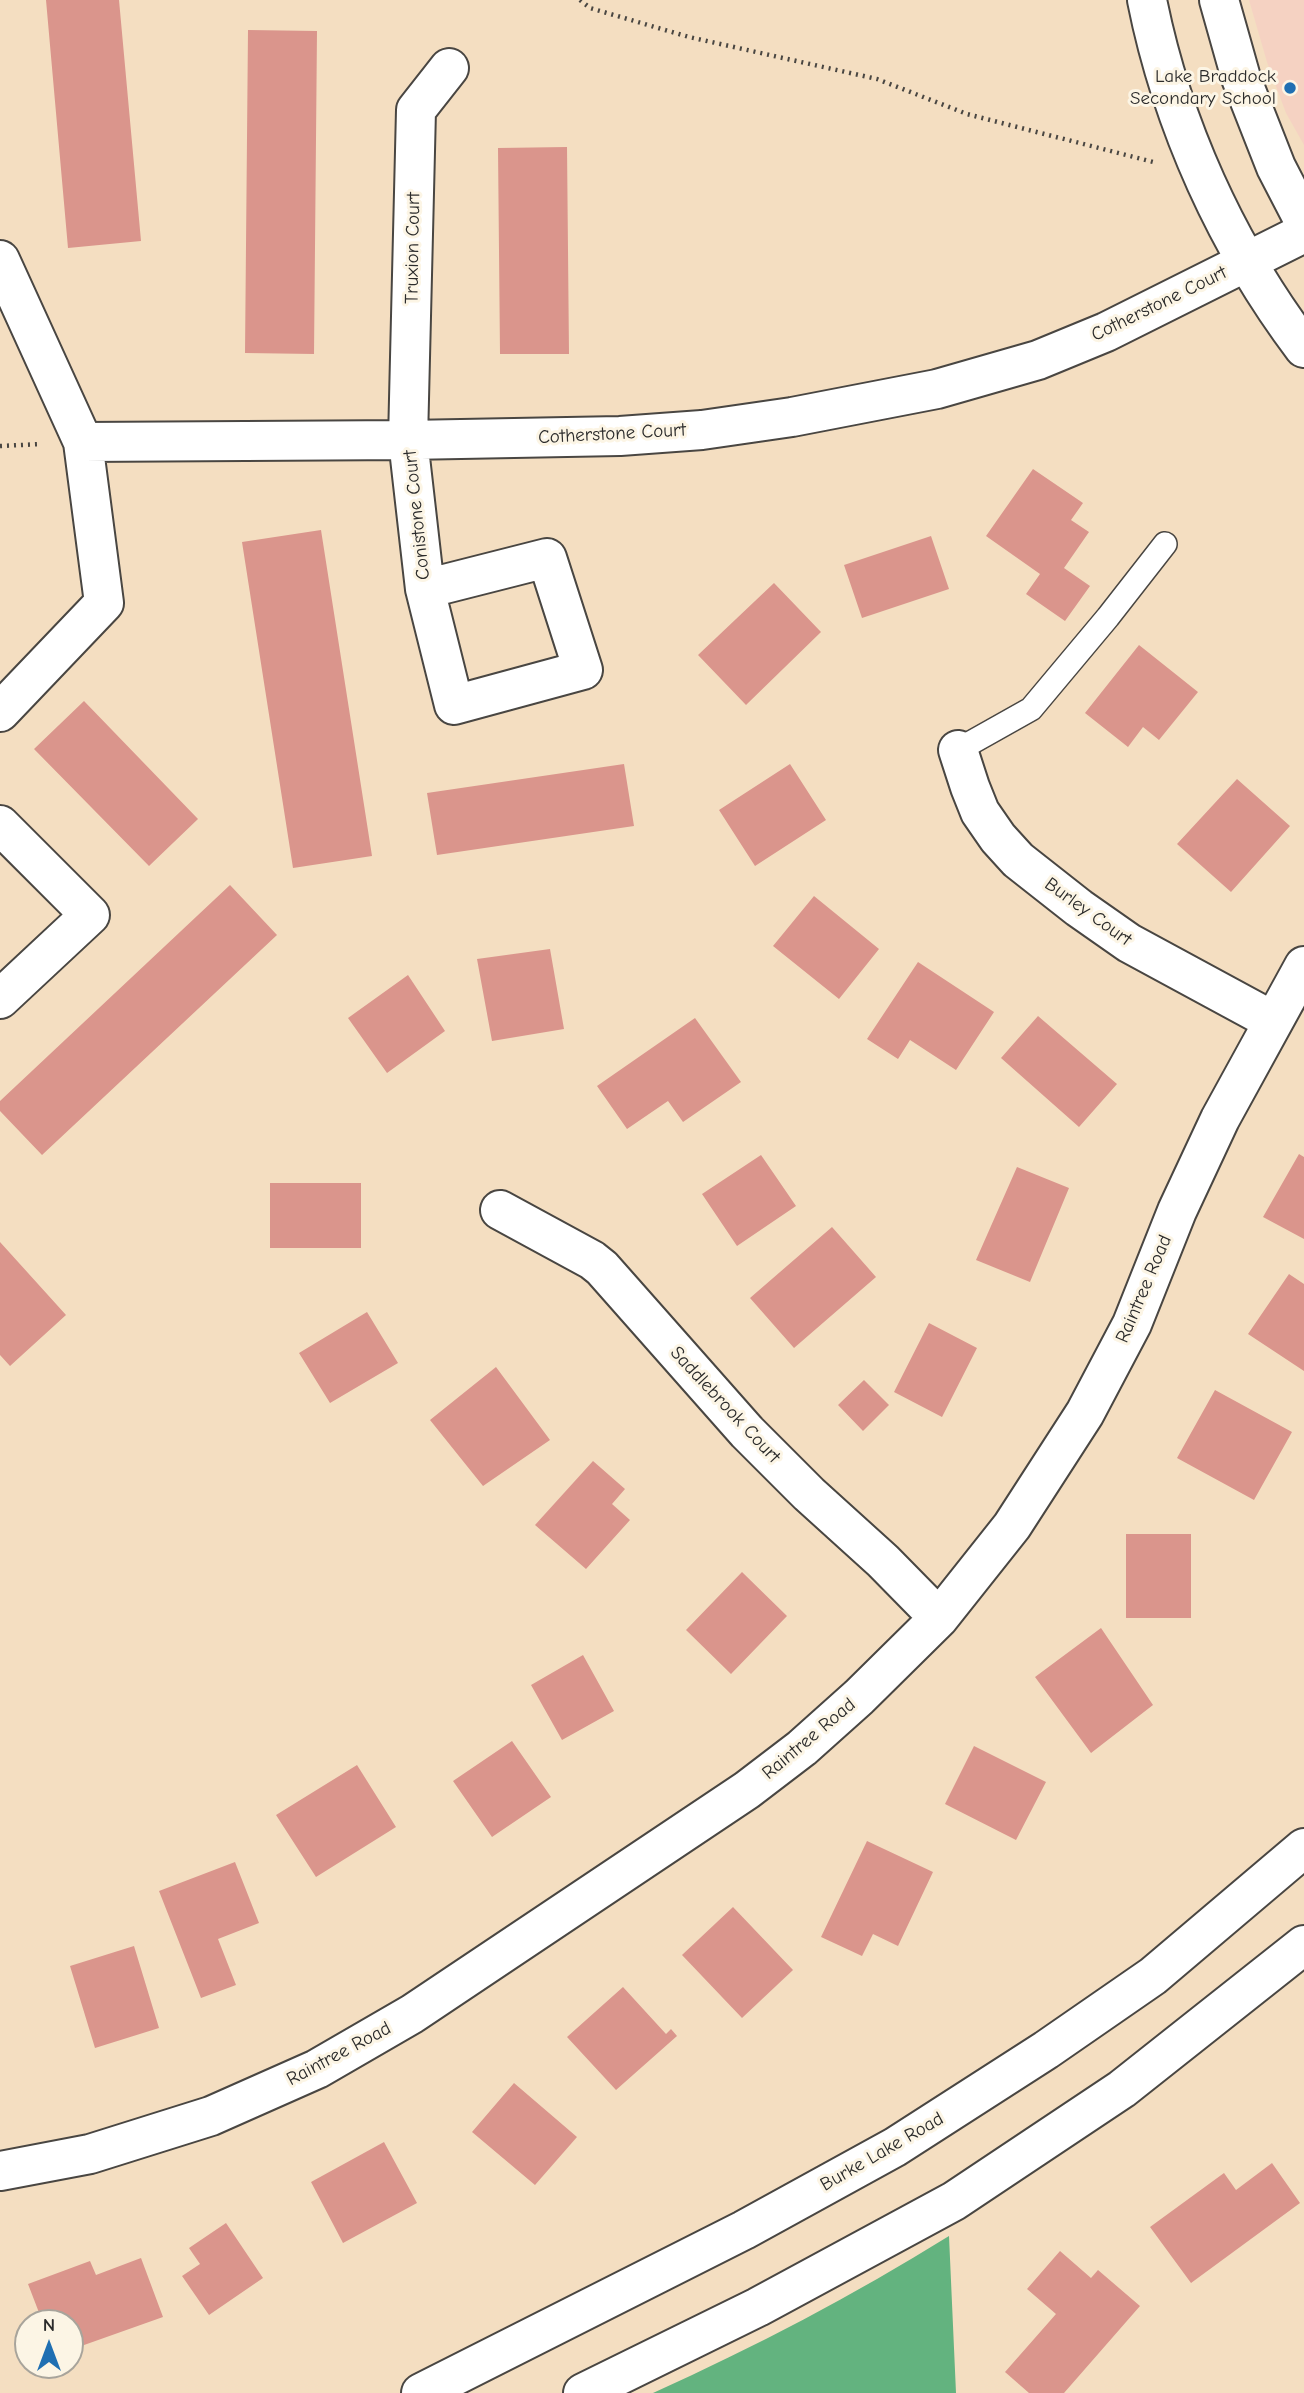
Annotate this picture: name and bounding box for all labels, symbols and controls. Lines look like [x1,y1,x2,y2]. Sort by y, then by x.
place label: Lake Braddock Secondary School [1130,66,1276,110]
marker: Lake Braddock Secondary School [1282,80,1298,96]
street label: Truxion Court [401,192,425,304]
street label: Cotherstone Court [1088,261,1230,347]
street label: Cotherstone Court [538,419,686,449]
street label: Conistone Court [399,449,435,581]
street label: Burley Court [1040,873,1136,951]
street label: Raintree Road [1111,1232,1177,1346]
street label: Saddlebrook Court [665,1342,785,1468]
street label: Raintree Road [758,1693,860,1785]
street label: Raintree Road [283,2017,395,2091]
street label: Burke Lake Road [816,2108,948,2196]
north arrow [14,2309,84,2379]
text: N [43,2314,55,2336]

